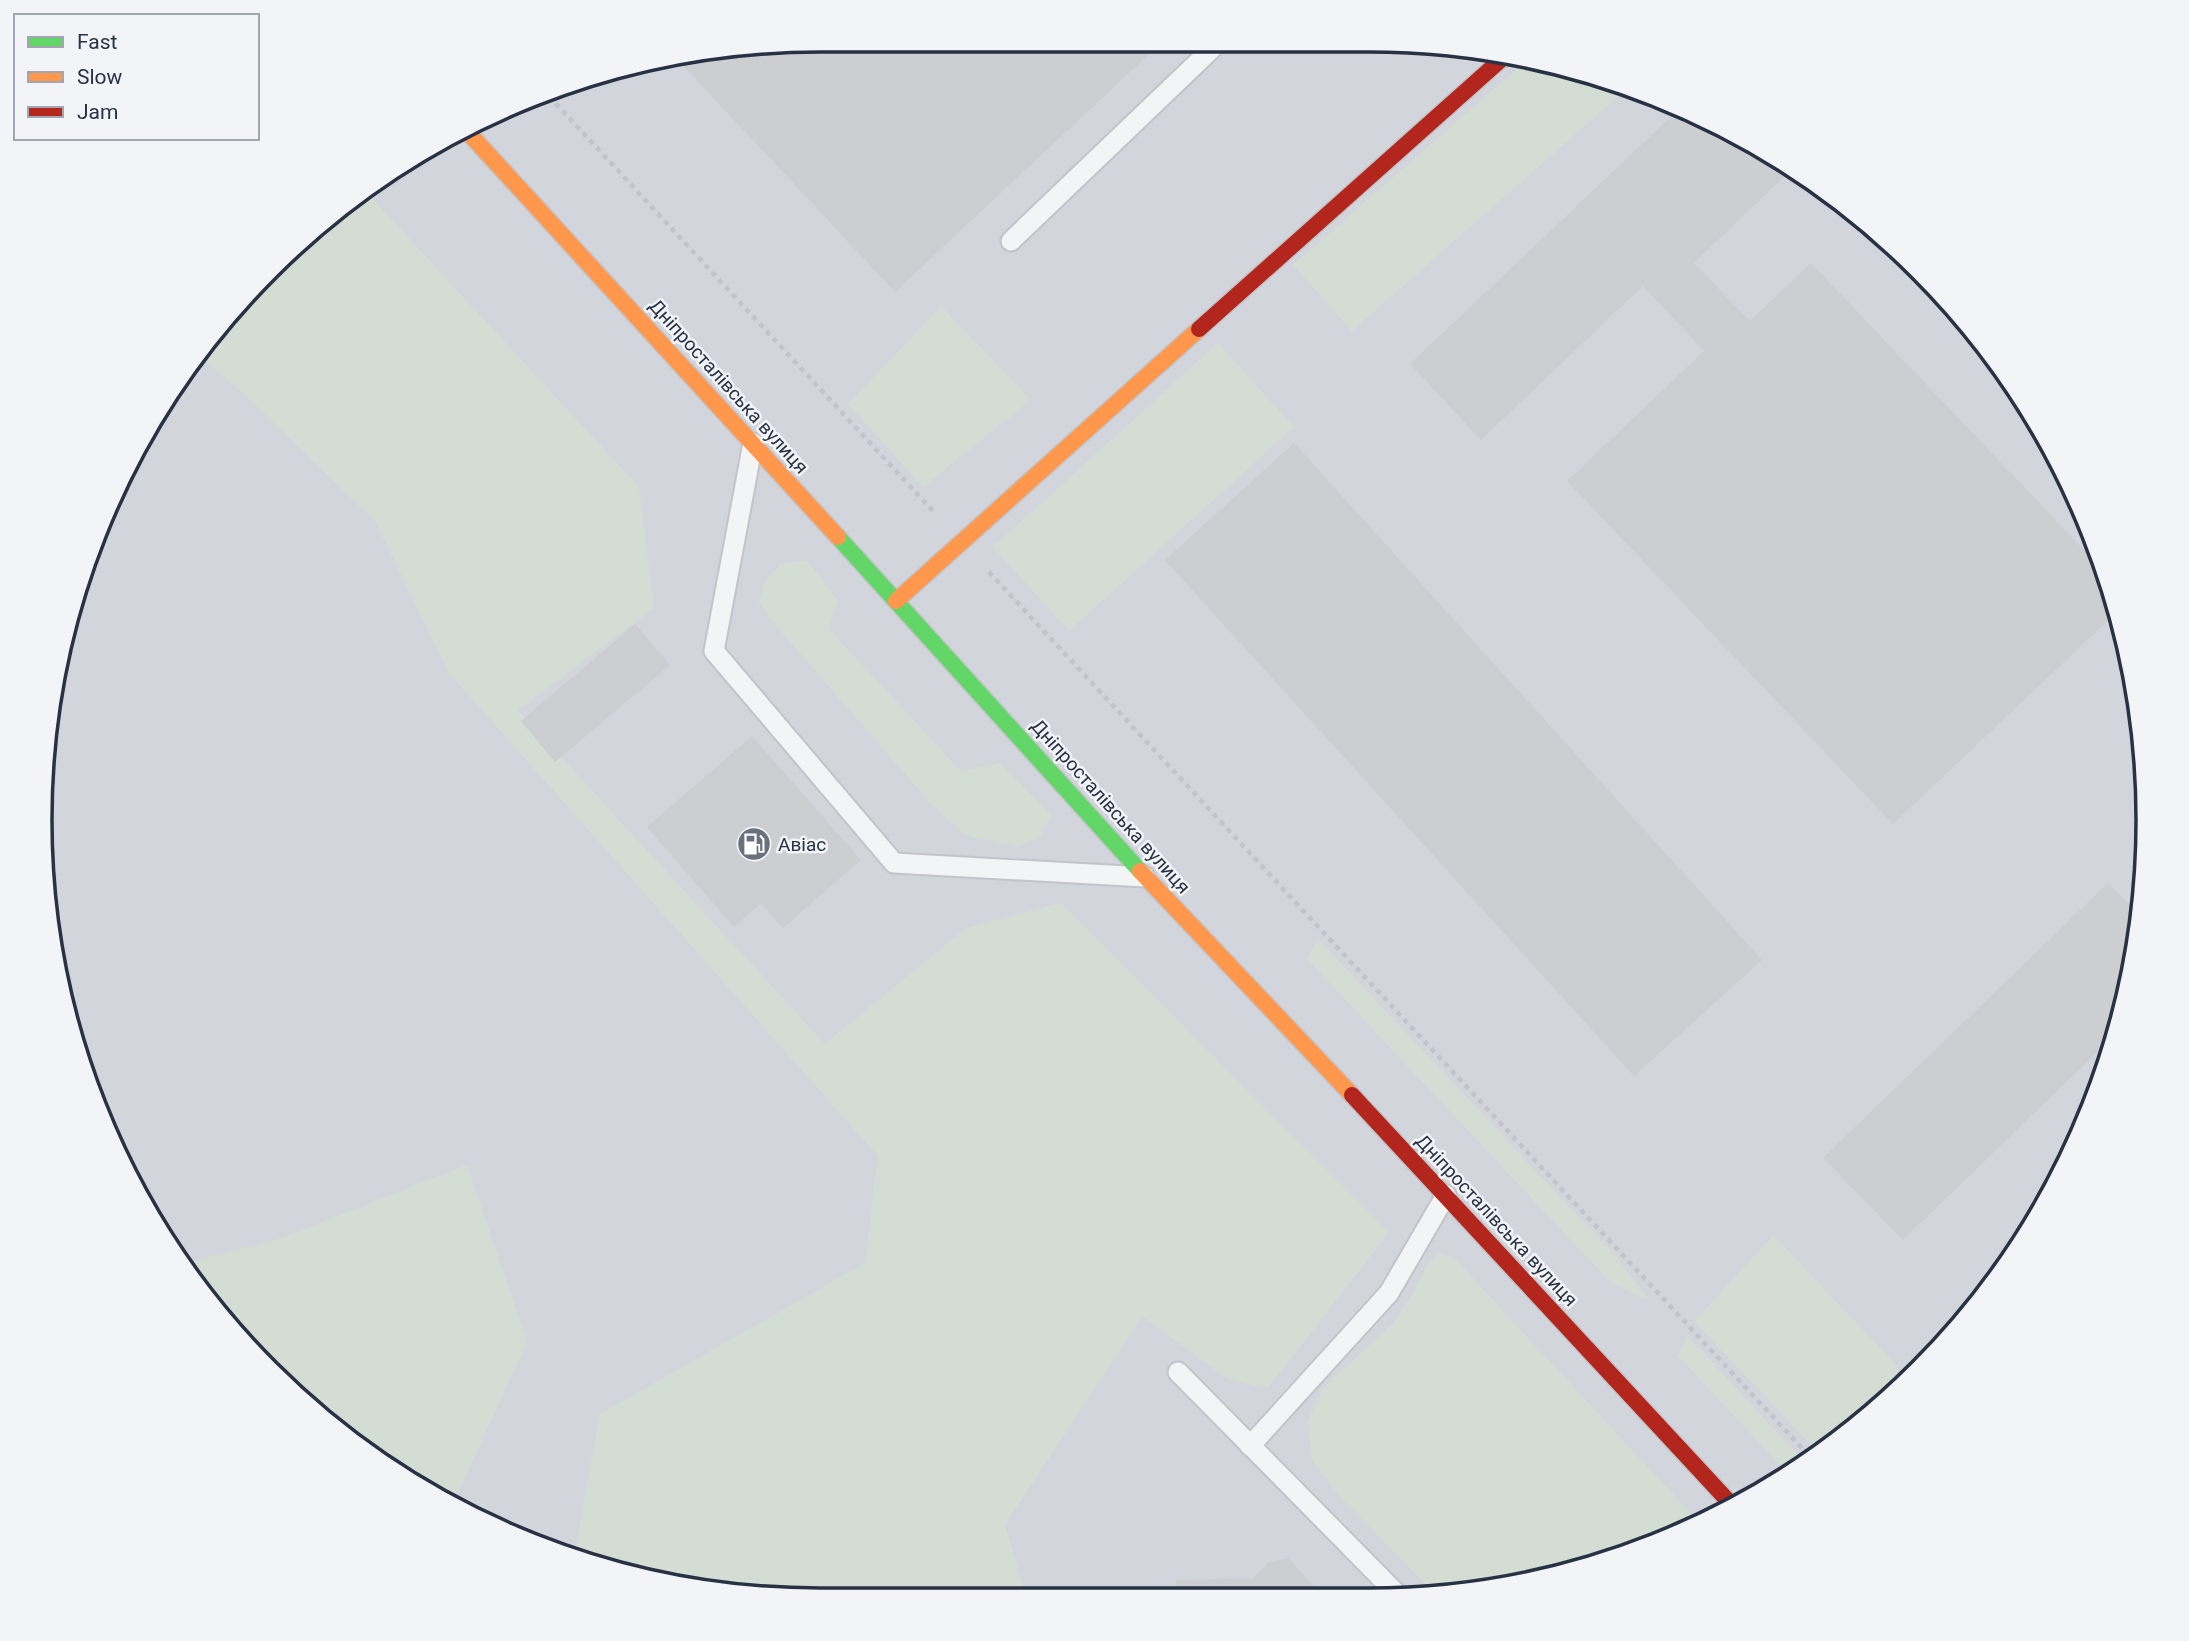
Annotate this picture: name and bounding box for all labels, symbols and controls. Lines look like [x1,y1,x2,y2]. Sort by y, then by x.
legend [14,14,259,140]
text: Fast [77,30,118,54]
text: Slow [77,65,123,89]
text: Jam [77,100,118,124]
street label: Дніпросталівська вулиця [644,294,813,478]
street label: Дніпросталівська вулиця [1026,714,1195,898]
fuel station icon: Авіас [735,825,773,863]
place label: Авіас [778,833,826,856]
street label: Дніпросталівська вулиця [1411,1130,1582,1311]

